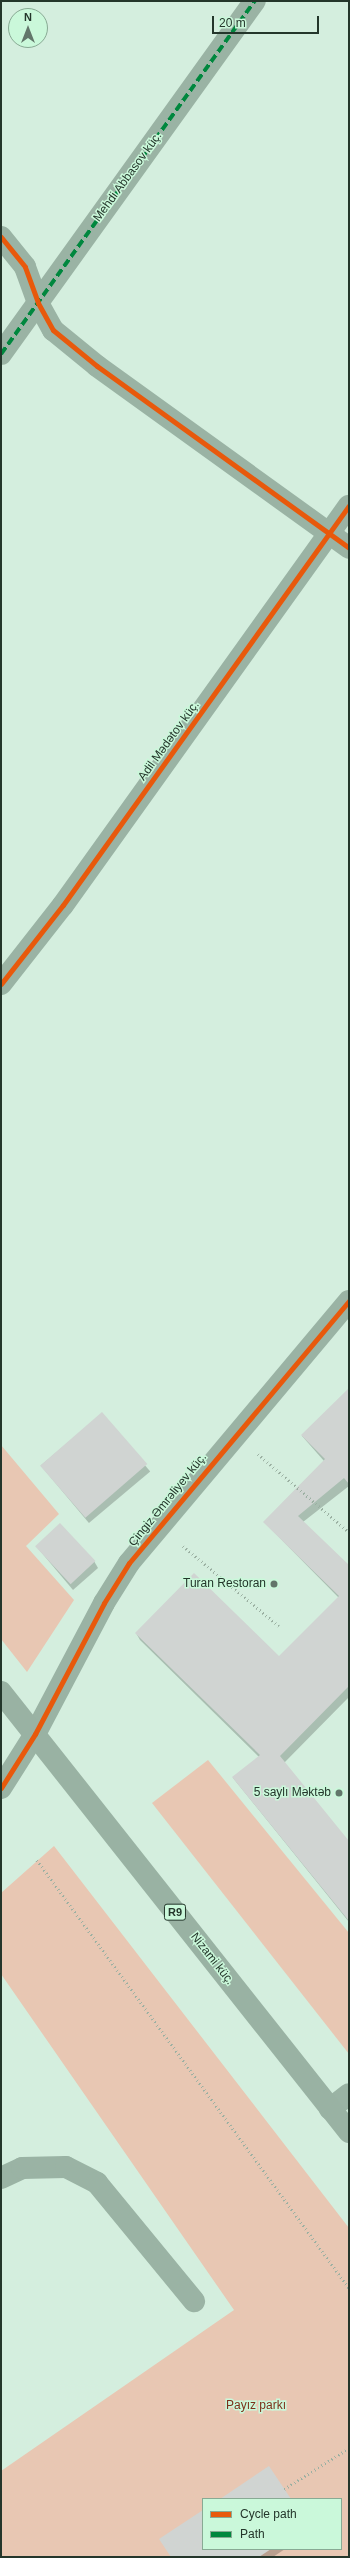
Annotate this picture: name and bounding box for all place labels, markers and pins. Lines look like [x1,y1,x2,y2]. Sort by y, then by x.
place label: Turan Restoran [183,1577,266,1591]
marker: Turan Restoran [269,1579,279,1589]
place label: 5 saylı Məktəb [254,1786,331,1800]
marker: 5 saylı Məktəb [334,1788,344,1798]

